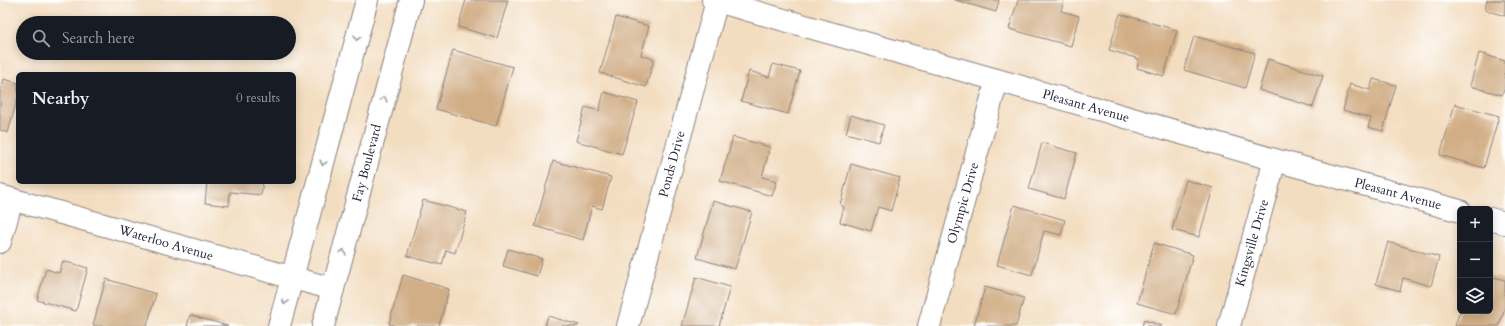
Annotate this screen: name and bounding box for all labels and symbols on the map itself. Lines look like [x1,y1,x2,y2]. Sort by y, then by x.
one-way arrow [353,34,361,41]
street label: Pleasant Avenue [1040,85,1132,127]
one-way arrow [379,96,388,103]
street label: Fay Boulevard [348,122,386,204]
street label: Ponds Drive [654,129,690,199]
one-way arrow [319,160,327,166]
street label: Olympic Drive [943,160,983,246]
street label: Pleasant Avenue [1352,174,1444,214]
street label: Kingsville Drive [1231,197,1273,289]
street label: Waterloo Avenue [116,221,216,265]
one-way arrow [338,248,347,255]
one-way arrow [281,298,290,305]

